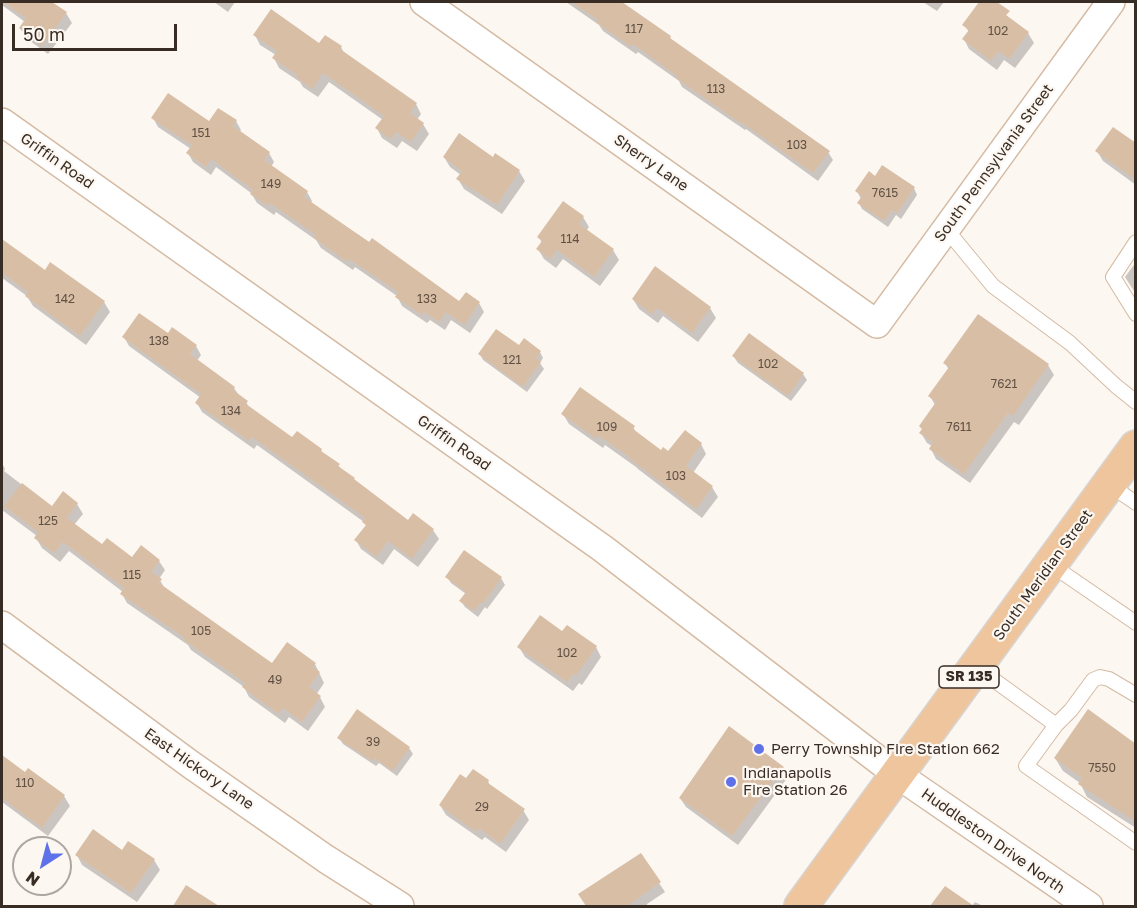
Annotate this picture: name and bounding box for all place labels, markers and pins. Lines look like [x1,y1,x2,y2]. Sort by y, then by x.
place label: Perry Township Fire Station 662 [771,740,1000,758]
marker: Perry Township Fire Station 662 [752,742,766,756]
place label: Indianapolis Fire Station 26 [743,764,847,799]
marker: Indianapolis Fire Station 26 [724,775,738,789]

